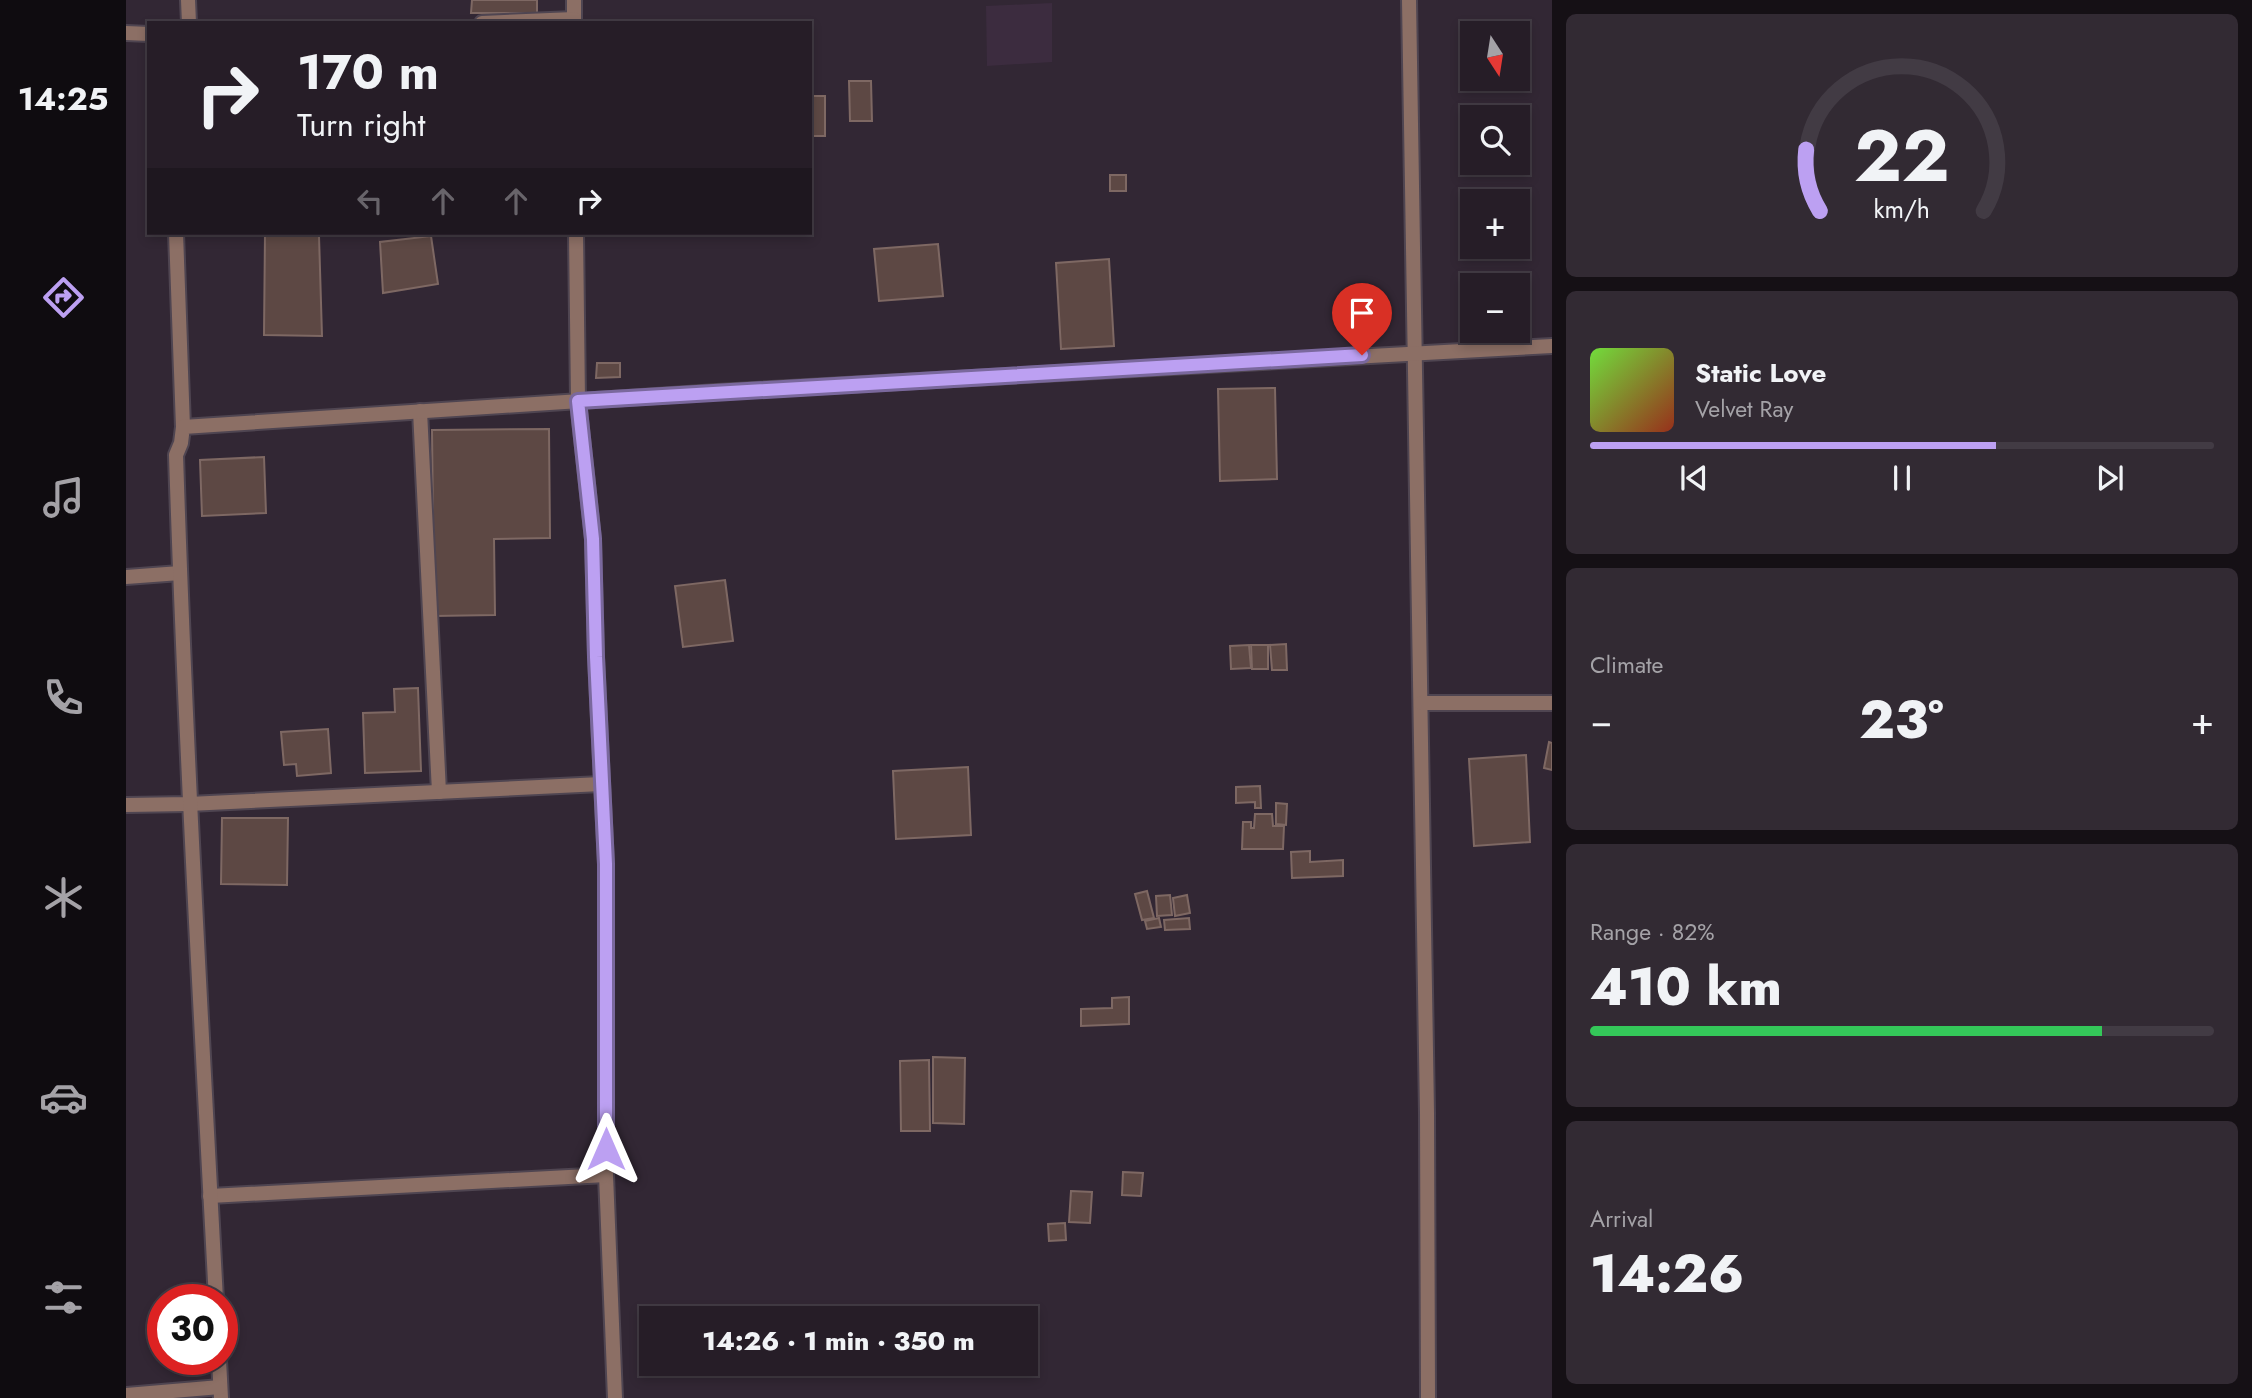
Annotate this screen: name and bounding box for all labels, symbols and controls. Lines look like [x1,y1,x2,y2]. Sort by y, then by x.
north arrow [1460,21,1530,91]
map controls [1460,21,1530,343]
text: 170 m [297,37,439,107]
icon: right [182,49,273,140]
text: 14:25 [18,76,108,122]
text: Turn right [297,102,426,148]
text: 22 [1854,104,1950,209]
button: search [1460,105,1530,175]
icon: left [351,182,389,220]
icon: ahead [424,182,462,220]
icon: ahead [497,182,535,220]
icon: right [570,182,608,220]
button: + [1460,189,1530,259]
text: km/h [1874,191,1930,227]
icon: directions [39,273,88,322]
button: − [1460,273,1530,343]
pin [1332,283,1392,355]
icon: arrive [1343,294,1381,332]
text: Static Love [1695,354,1827,392]
text: Velvet Ray [1695,392,1793,426]
icon: previous [1675,459,1713,497]
icon: pause [1883,459,1921,497]
icon: next [2091,459,2129,497]
icon: music [39,473,88,522]
text: Climate [1590,648,1663,682]
icon: phone [39,673,88,722]
text: 23° [1859,682,1944,758]
text: − [1590,693,1612,748]
text: + [2191,693,2214,748]
icon: climate [39,873,88,922]
text: Range · 82% [1590,915,1715,949]
text: 410 km [1590,949,1782,1025]
icon: car [39,1073,88,1122]
position arrow [569,1112,643,1186]
text: Arrival [1590,1202,1653,1236]
text: 14:26 [1590,1236,1744,1312]
icon: filters [39,1273,88,1322]
speed limit sign: 30 [147,1284,238,1375]
text: 14:26 · 1 min · 350 m [702,1322,975,1360]

